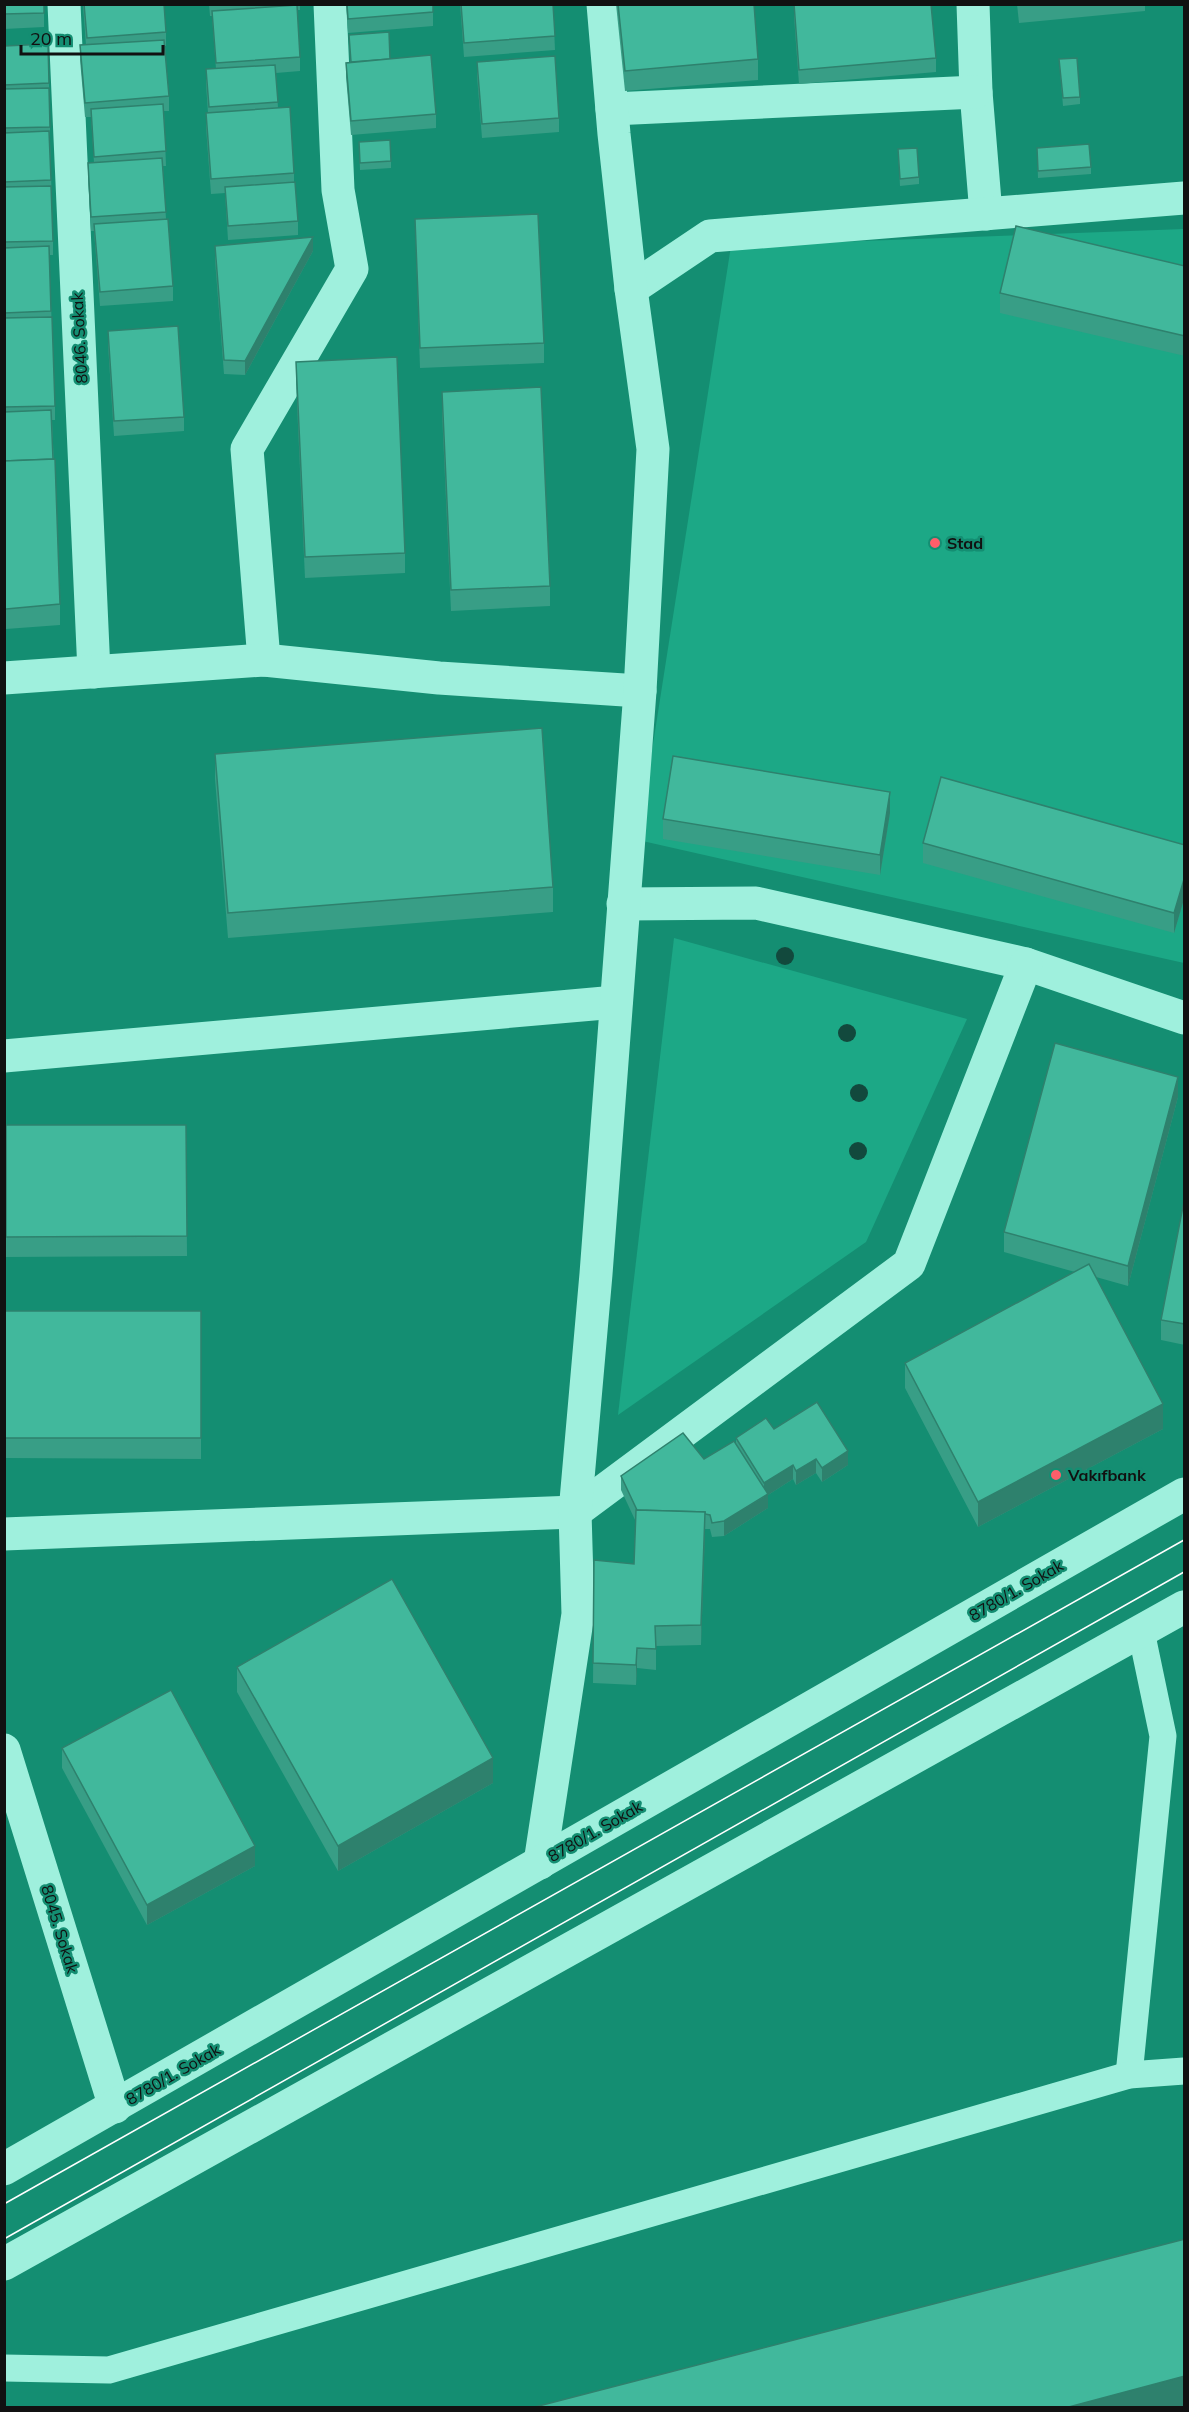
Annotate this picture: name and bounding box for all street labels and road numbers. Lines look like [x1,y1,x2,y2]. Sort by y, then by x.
street label: 8046. Sokak [67,291,91,384]
street label: 8780/1. Sokak [965,1555,1067,1625]
street label: 8780/1. Sokak [544,1796,646,1866]
street label: 8045. Sokak [37,1882,83,1976]
street label: 8780/1. Sokak [122,2039,224,2109]

